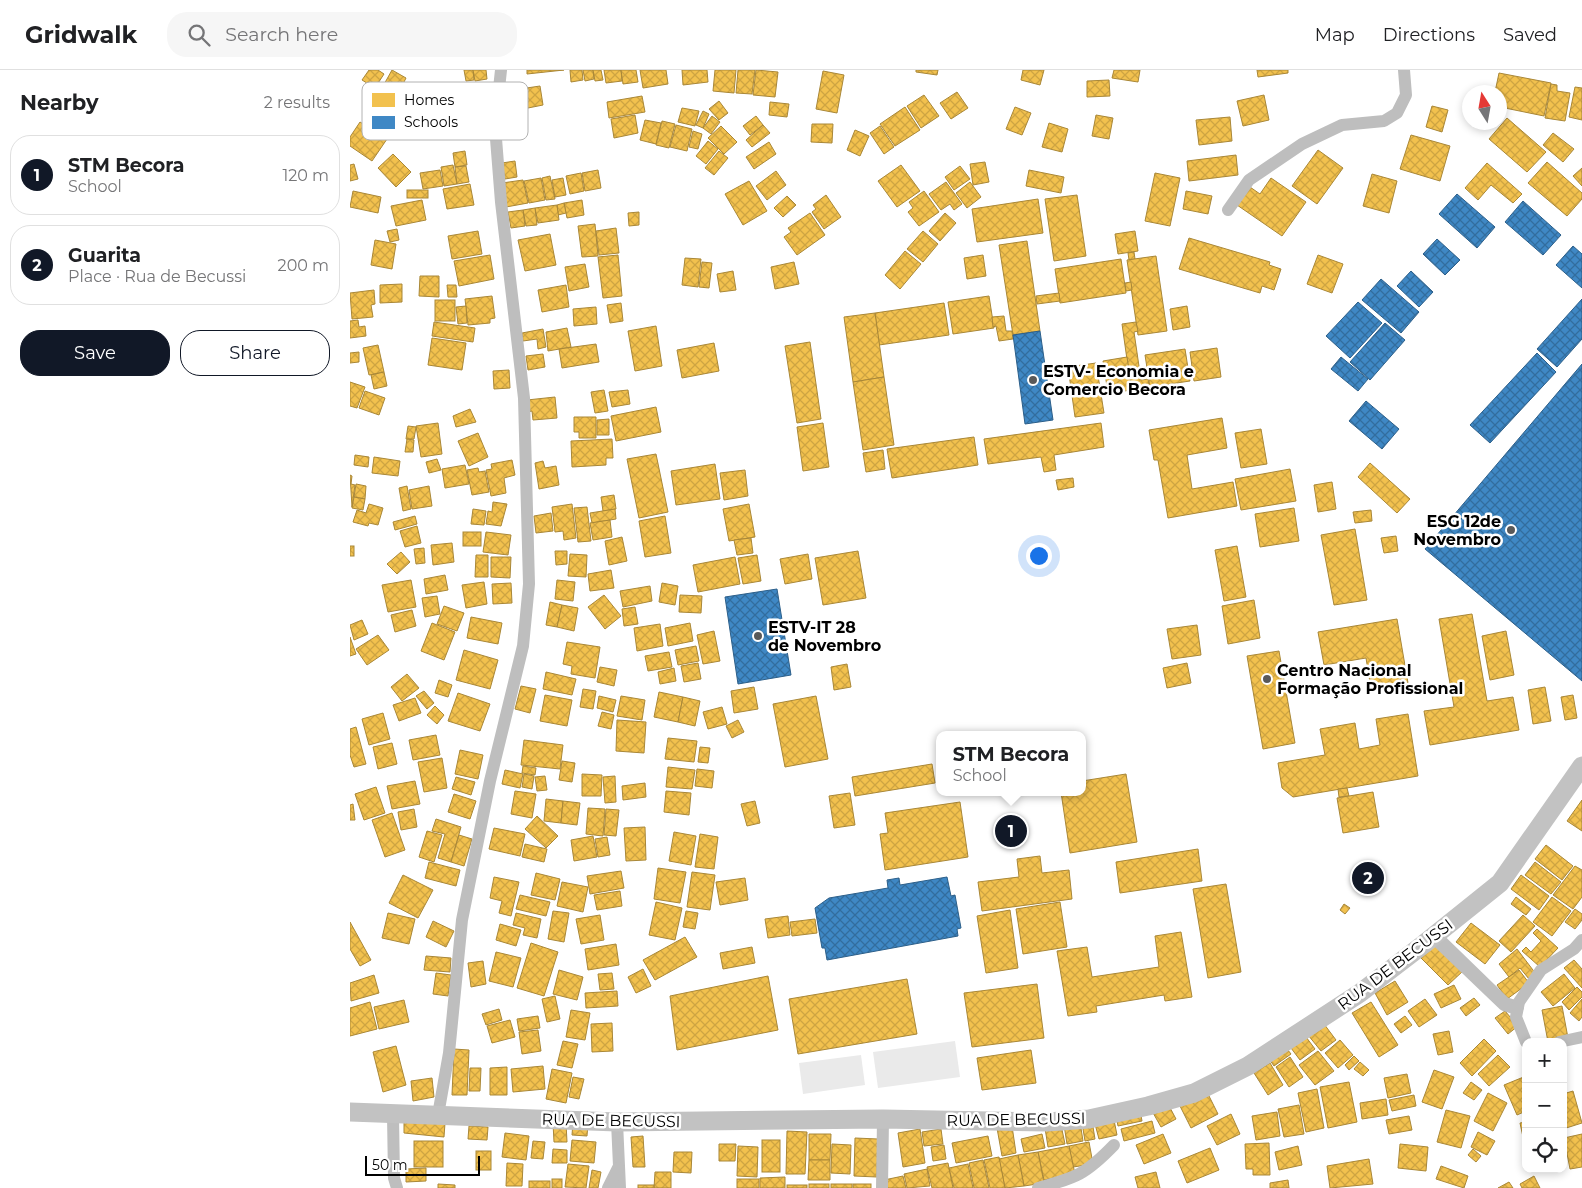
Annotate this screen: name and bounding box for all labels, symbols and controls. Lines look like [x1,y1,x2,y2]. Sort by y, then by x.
search box [167,12,517,57]
text: Gridwalk [25,20,137,49]
icon: search [185,21,213,49]
text: Search here [225,23,338,46]
text: Map [1315,24,1355,46]
text: Directions [1383,24,1475,46]
text: Saved [1503,24,1557,46]
legend [362,82,528,140]
north arrow [1462,85,1507,130]
text: Nearby [20,90,99,115]
text: Homes [404,91,454,109]
text: 2 results [264,93,330,112]
text: Schools [404,113,458,131]
text: STM Becora [68,154,184,177]
text: 1 [34,166,40,185]
text: 120 m [282,166,329,185]
text: School [68,177,122,196]
text: Guarita [68,244,141,267]
text: 2 [32,256,42,275]
text: 200 m [278,256,329,275]
text: Place · Rua de Becussi [68,267,246,286]
button: Save [20,330,170,376]
button: Share [180,330,330,376]
place label: ESTV- Economia e Comercio Becora [1043,362,1194,399]
marker: ESTV- Economia e Comercio Becora [1027,374,1039,386]
place label: ESG 12de Novembro [1413,512,1501,549]
marker: ESG 12de Novembro [1505,524,1517,536]
your location [1026,543,1052,569]
place label: ESTV-IT 28 de Novembro [768,618,881,655]
marker: ESTV-IT 28 de Novembro [752,630,764,642]
place label: Centro Nacional Formação Profissional [1277,661,1463,699]
marker: Centro Nacional Formação Profissional [1261,673,1273,685]
popup [936,731,1086,796]
text: STM Becora [953,743,1069,766]
text: School [953,766,1007,785]
pin: 1 [995,812,1027,850]
pin: 2 [1352,859,1384,897]
street label: RUA DE BECUSSI [1334,915,1457,1014]
map controls [1522,1038,1567,1173]
button: + [1522,1038,1567,1083]
button: − [1522,1083,1567,1128]
street label: RUA DE BECUSSI [946,1109,1086,1130]
street label: RUA DE BECUSSI [541,1110,681,1131]
button: locate [1522,1128,1567,1173]
scale bar [365,1153,480,1176]
text: 50 m [372,1156,408,1174]

